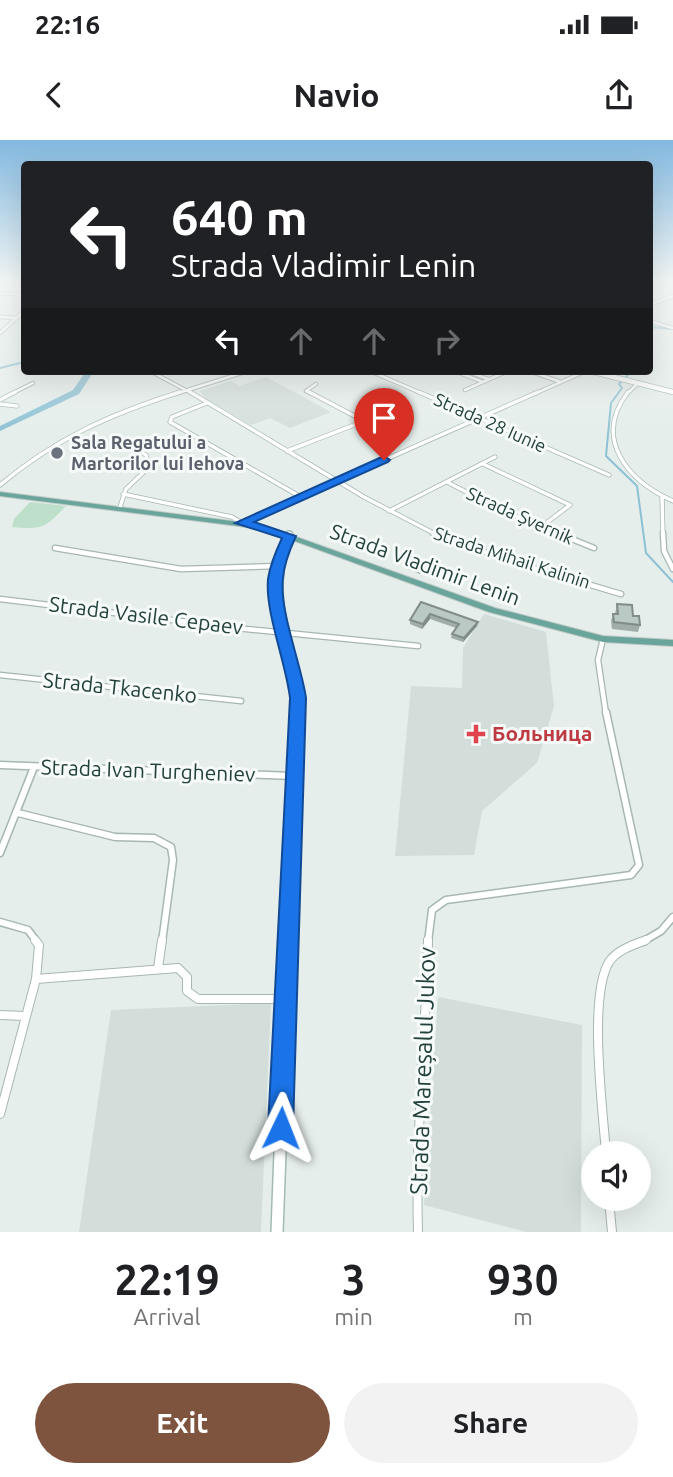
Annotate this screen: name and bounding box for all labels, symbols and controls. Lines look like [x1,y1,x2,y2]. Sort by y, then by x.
text: 22:16 [35,10,100,39]
icon: back [35,76,73,114]
icon: share [600,76,638,114]
text: Navio [293,77,380,113]
icon: left [56,189,147,280]
text: 640 m [171,189,308,244]
text: Strada Vladimir Lenin [171,247,476,283]
icon: left [209,322,247,360]
icon: ahead [282,322,320,360]
icon: ahead [355,322,393,360]
icon: right [428,322,466,360]
pin [354,388,414,460]
street label: Strada 28 Iunie [431,388,549,456]
icon: arrive [365,399,403,437]
place label: Sala Regatului a Martorilor lui Iehova [71,432,244,473]
marker: Sala Regatului a Martorilor lui Iehova [49,445,65,461]
street label: Strada Șvernik [464,483,577,548]
street label: Strada Vladimir Lenin [327,519,524,610]
street label: Strada Mihail Kalinin [431,522,593,592]
street label: Strada Vasile Cepaev [48,591,244,639]
street label: Strada Tkacenko [42,667,198,707]
place label: Больница [492,721,592,745]
marker: Больница [466,724,486,744]
street label: Strada Ivan Turgheniev [40,754,256,786]
street label: Strada Mareșalul Jukov [405,946,440,1195]
position arrow [244,1091,318,1165]
map controls [581,1141,651,1211]
button: sound [581,1141,651,1211]
text: 22:19 [115,1256,220,1303]
text: 3 [342,1256,365,1303]
text: 930 [487,1256,558,1303]
text: Arrival [134,1304,201,1329]
text: min [334,1304,373,1329]
text: m [513,1304,533,1329]
button: Exit [35,1383,330,1463]
button: Share [344,1383,638,1463]

